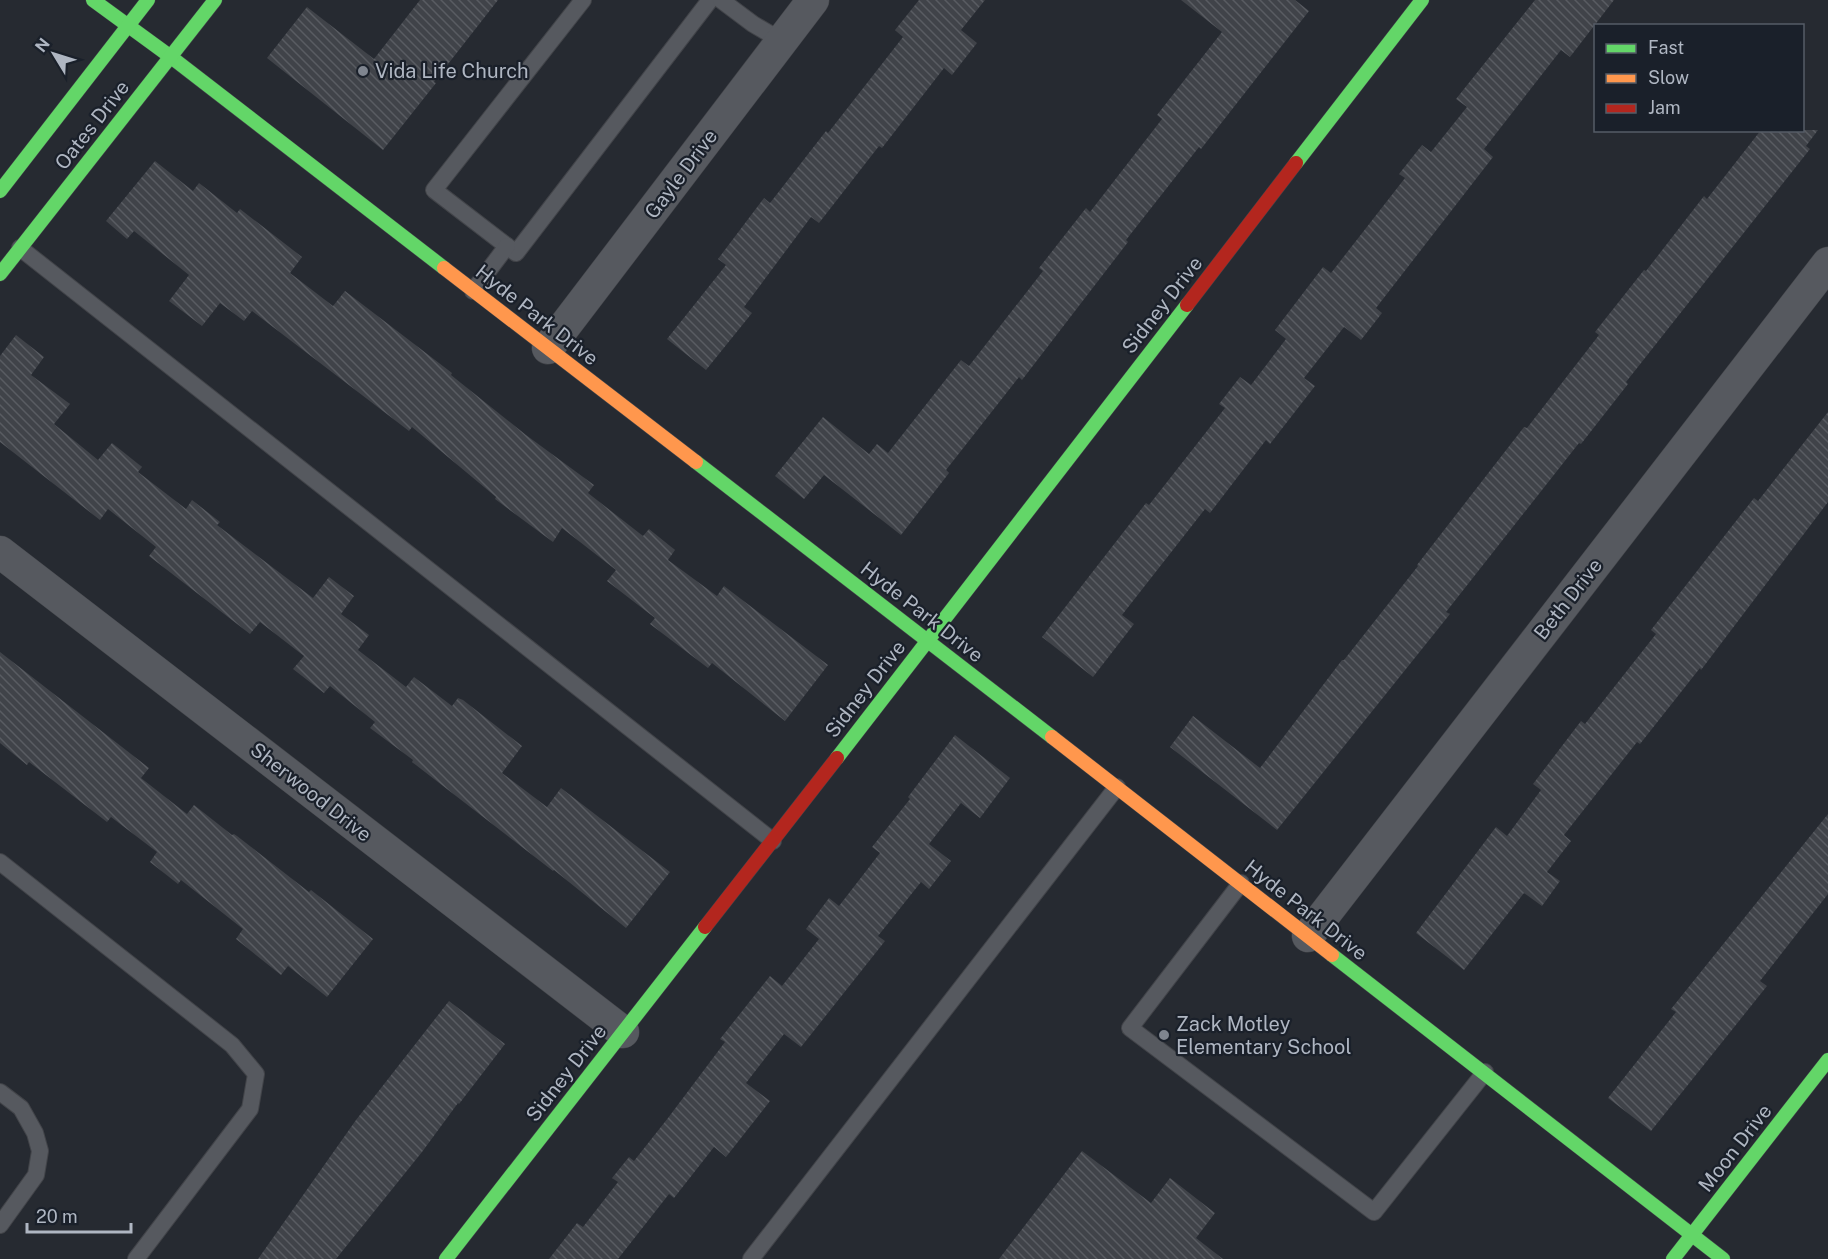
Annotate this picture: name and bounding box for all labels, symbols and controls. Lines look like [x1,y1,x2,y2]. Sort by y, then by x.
north arrow [24,24,84,84]
legend [1594,24,1804,132]
text: N [31,34,54,56]
text: Fast [1648,37,1684,58]
place label: Vida Life Church [375,59,529,83]
marker: Vida Life Church [356,64,370,78]
text: Slow [1648,67,1689,88]
street label: Oates Drive [50,76,134,174]
text: Jam [1648,97,1681,118]
street label: Gayle Drive [640,125,722,223]
street label: Sidney Drive [1117,252,1207,358]
street label: Hyde Park Drive [471,260,603,370]
street label: Beth Drive [1529,554,1607,644]
street label: Hyde Park Drive [856,557,988,667]
street label: Sidney Drive [820,636,910,742]
street label: Sherwood Drive [246,737,376,847]
street label: Hyde Park Drive [1240,855,1372,965]
place label: Zack Motley Elementary School [1176,1012,1351,1059]
street label: Sidney Drive [521,1020,611,1126]
marker: Zack Motley Elementary School [1157,1028,1171,1042]
street label: Moon Drive [1693,1099,1777,1197]
scale bar [27,1196,130,1234]
text: 20 m [36,1206,78,1227]

